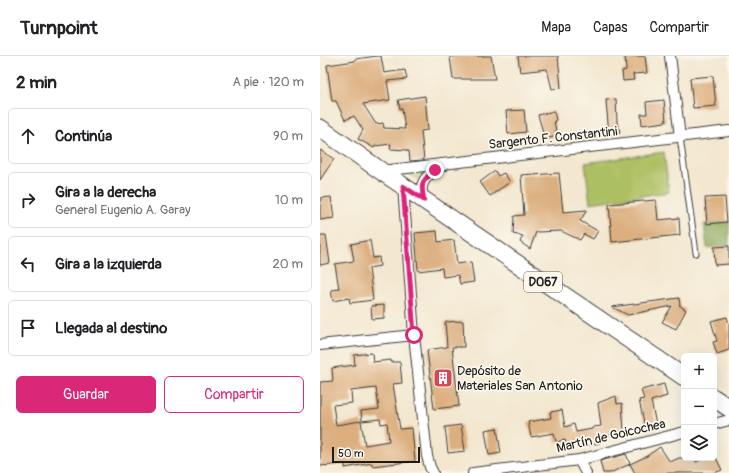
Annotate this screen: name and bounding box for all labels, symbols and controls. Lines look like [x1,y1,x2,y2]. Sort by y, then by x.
text: Turnpoint [20,16,98,40]
text: Mapa [541,19,571,36]
text: Capas [593,19,628,36]
text: Compartir [650,19,709,36]
text: 2 min [16,72,57,93]
text: A pie · 120 m [232,74,304,90]
street label: Sargento F. Constantini [488,123,618,153]
icon: ahead [17,125,39,147]
text: Continúa [55,127,112,146]
text: 90 m [273,128,303,144]
route end [426,161,444,179]
text: Gira a la derecha [55,183,156,202]
icon: right [17,189,39,211]
text: 10 m [275,192,303,208]
text: General Eugenio A. Garay [55,202,191,218]
icon: left [17,253,39,275]
text: Gira a la izquierda [55,255,162,274]
text: 20 m [272,256,303,272]
road number: D067 [524,272,562,292]
icon: arrive [17,317,39,339]
text: Llegada al destino [55,319,167,338]
route start [405,326,423,344]
map controls [681,353,717,461]
button: + [681,353,717,389]
place label: Depósito de Materiales San Antonio [457,363,583,394]
building icon: Depósito de Materiales San Antonio [432,367,454,389]
button: Guardar [16,376,156,413]
button: Compartir [164,376,304,413]
button: − [681,389,717,425]
street label: Martín de Goicochea [555,416,667,456]
button: layers [681,425,717,461]
scale bar [332,445,420,464]
text: 50 m [338,447,364,460]

